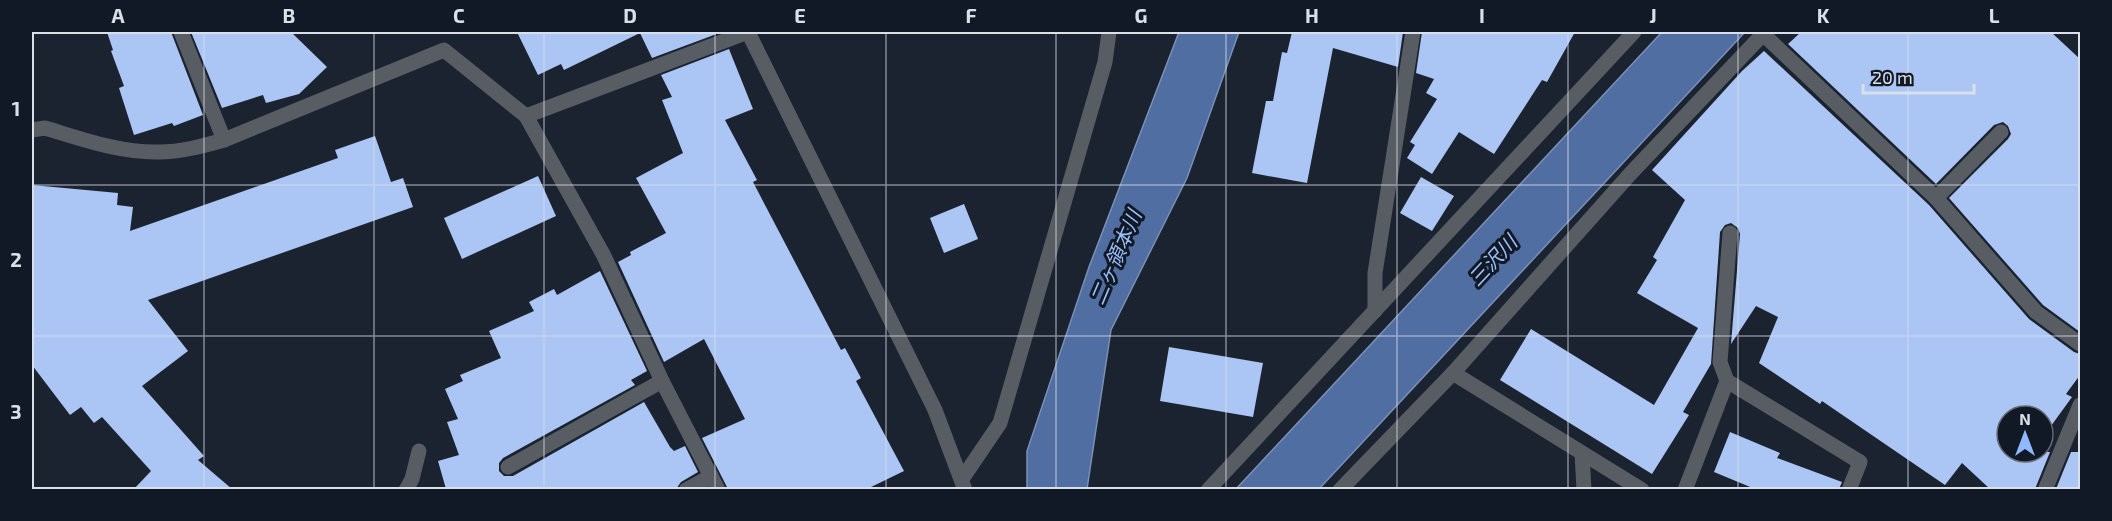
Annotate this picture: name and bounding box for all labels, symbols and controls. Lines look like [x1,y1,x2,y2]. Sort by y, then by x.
text: A [111,3,125,27]
text: B [283,3,295,27]
text: C [453,3,465,27]
text: D [623,3,637,27]
text: E [794,3,806,27]
text: F [965,3,977,27]
text: G [1135,3,1147,27]
text: H [1305,3,1319,27]
text: I [1479,3,1485,27]
text: J [1649,3,1657,27]
text: K [1817,3,1830,27]
text: L [1989,3,2000,27]
scale bar [1863,57,1974,95]
text: 20 m [1872,66,1913,88]
text: 1 [12,96,20,120]
water label: 二ヶ領本川 [1084,204,1146,308]
water label: 三沢川 [1463,228,1523,290]
text: 2 [10,247,22,271]
text: 3 [10,399,22,423]
north arrow [1995,404,2055,464]
text: N [2019,409,2031,428]

